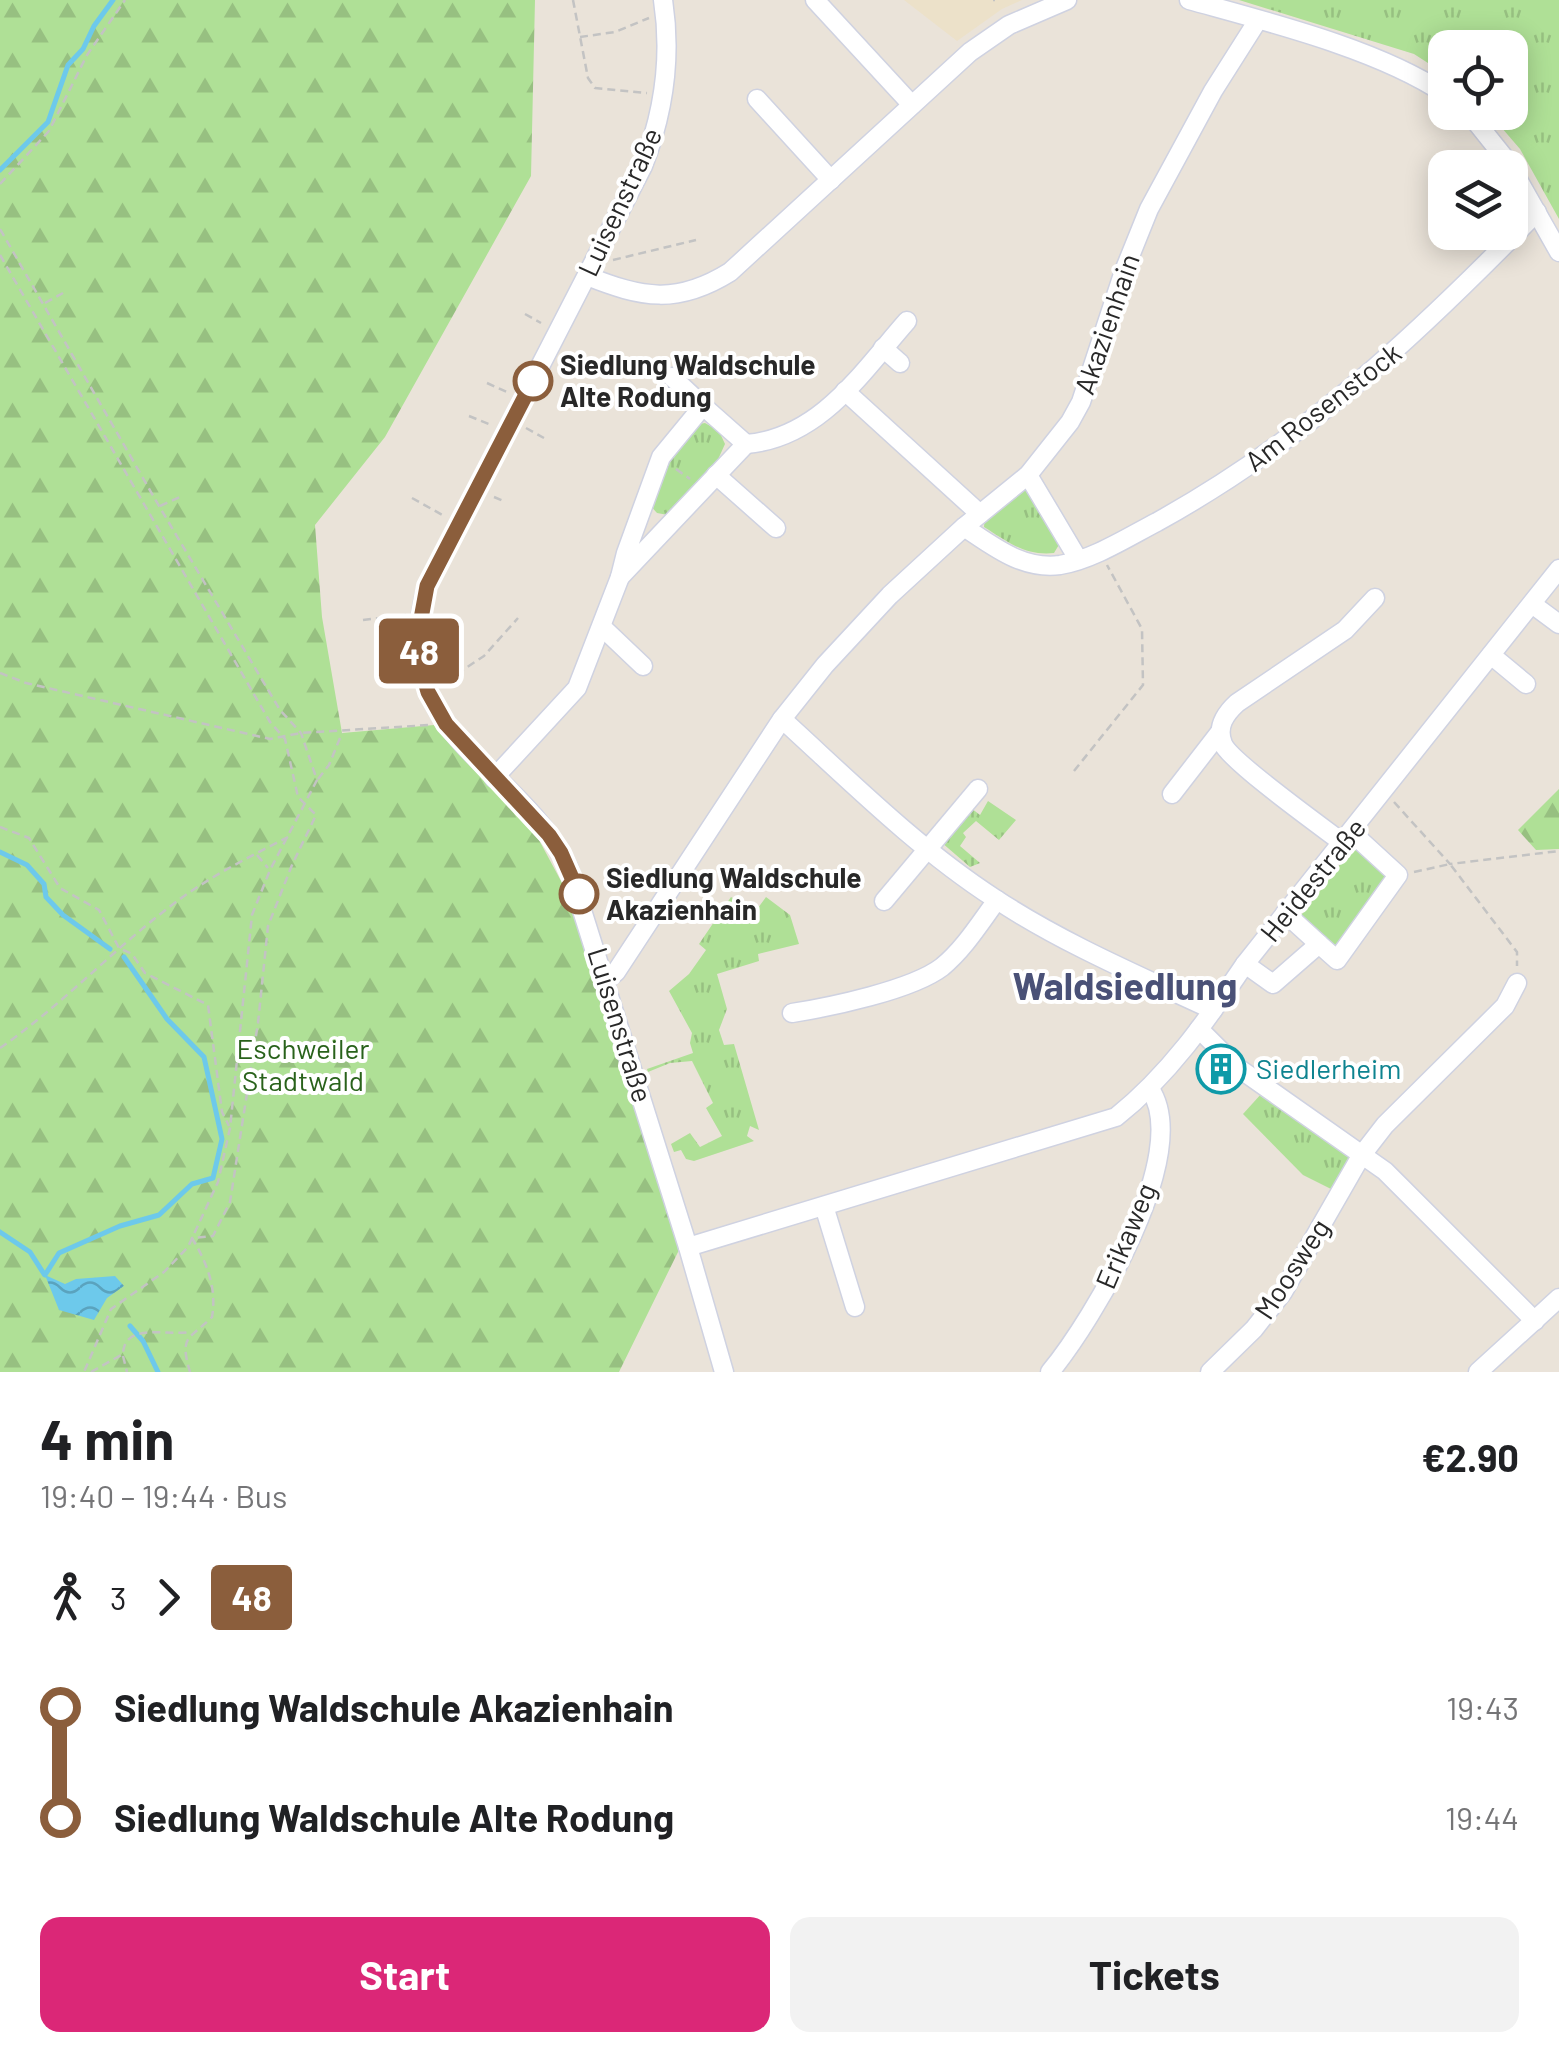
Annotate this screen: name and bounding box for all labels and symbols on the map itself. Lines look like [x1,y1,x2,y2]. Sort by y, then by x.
street label: Luisenstraße [570,122,668,281]
street label: Akazienhain [1066,249,1146,398]
street label: Am Rosenstock [1238,335,1407,478]
place label: Siedlung Waldschule Alte Rodung [560,347,816,413]
marker: Siedlung Waldschule Alte Rodung [514,362,552,400]
line badge: 48 [374,618,464,684]
street label: Heidestraße [1252,811,1372,948]
place label: Siedlung Waldschule Akazienhain [606,860,862,926]
marker: Siedlung Waldschule Akazienhain [560,875,598,913]
street label: Luisenstraße [581,943,661,1106]
district label: Waldsiedlung [1013,962,1237,1008]
park label: Eschweiler Stadtwald [236,1031,370,1097]
building icon: Siedlerheim [1195,1043,1247,1095]
place label: Siedlerheim [1256,1051,1401,1085]
street label: Erikaweg [1088,1178,1163,1294]
street label: Moosweg [1246,1212,1336,1325]

